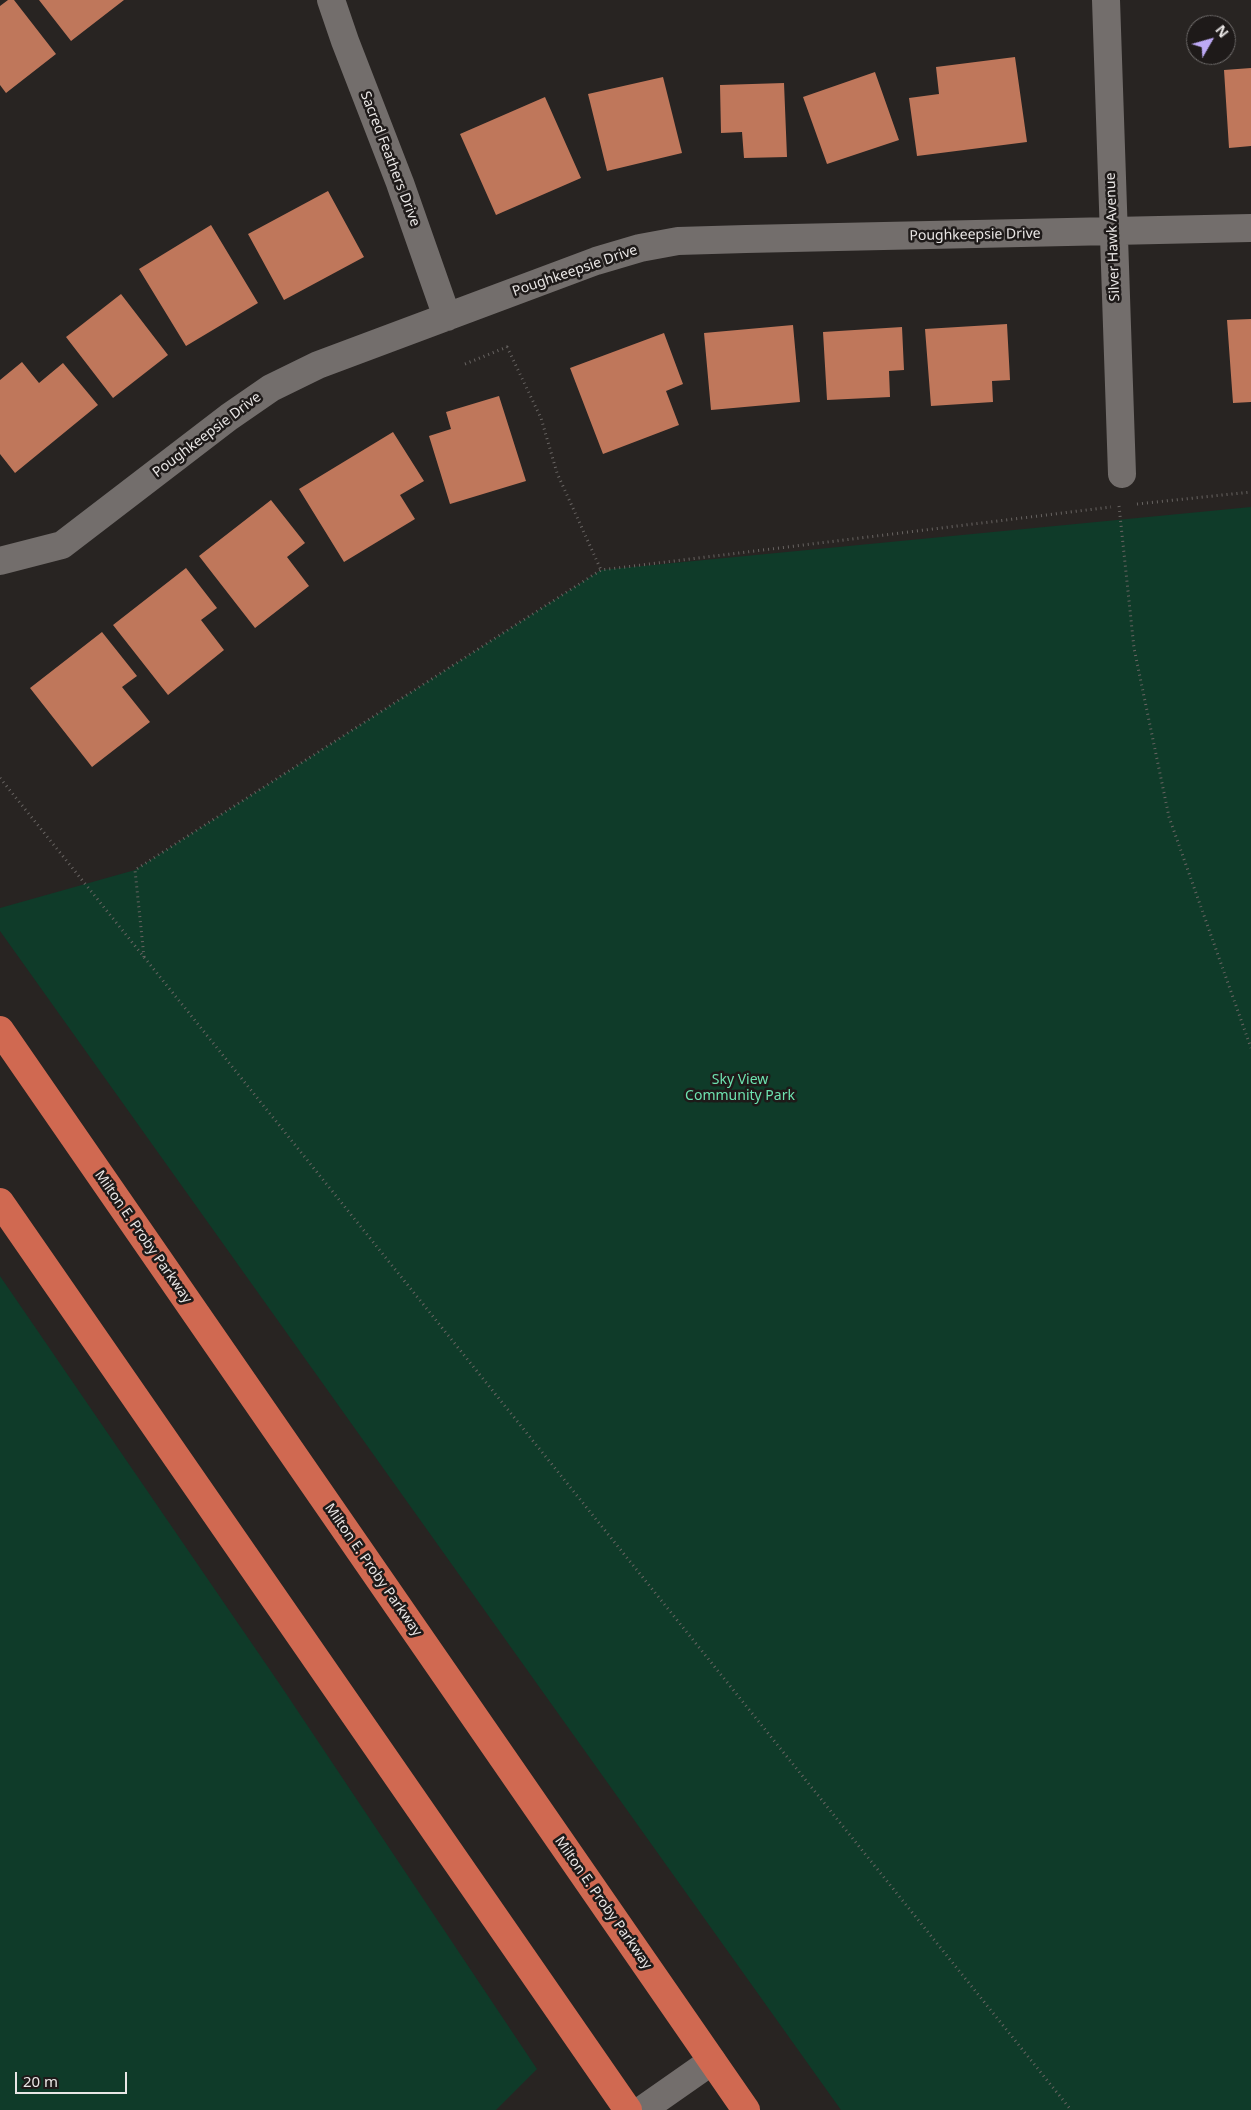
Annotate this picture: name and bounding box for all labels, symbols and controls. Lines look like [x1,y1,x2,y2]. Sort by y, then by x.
north arrow [1186,15,1236,65]
text: N [1211,21,1233,41]
street label: Sacred Feathers Drive [356,89,424,229]
street label: Silver Hawk Avenue [1102,172,1124,302]
street label: Poughkeepsie Drive [909,225,1041,245]
street label: Poughkeepsie Drive [510,242,640,300]
street label: Poughkeepsie Drive [150,389,264,481]
park label: Sky View Community Park [685,1072,795,1104]
street label: Milton E. Proby Parkway [91,1167,195,1307]
street label: Milton E. Proby Parkway [321,1500,425,1640]
street label: Milton E. Proby Parkway [551,1833,655,1973]
scale bar [18,2062,130,2094]
text: 20 m [23,2071,58,2091]

